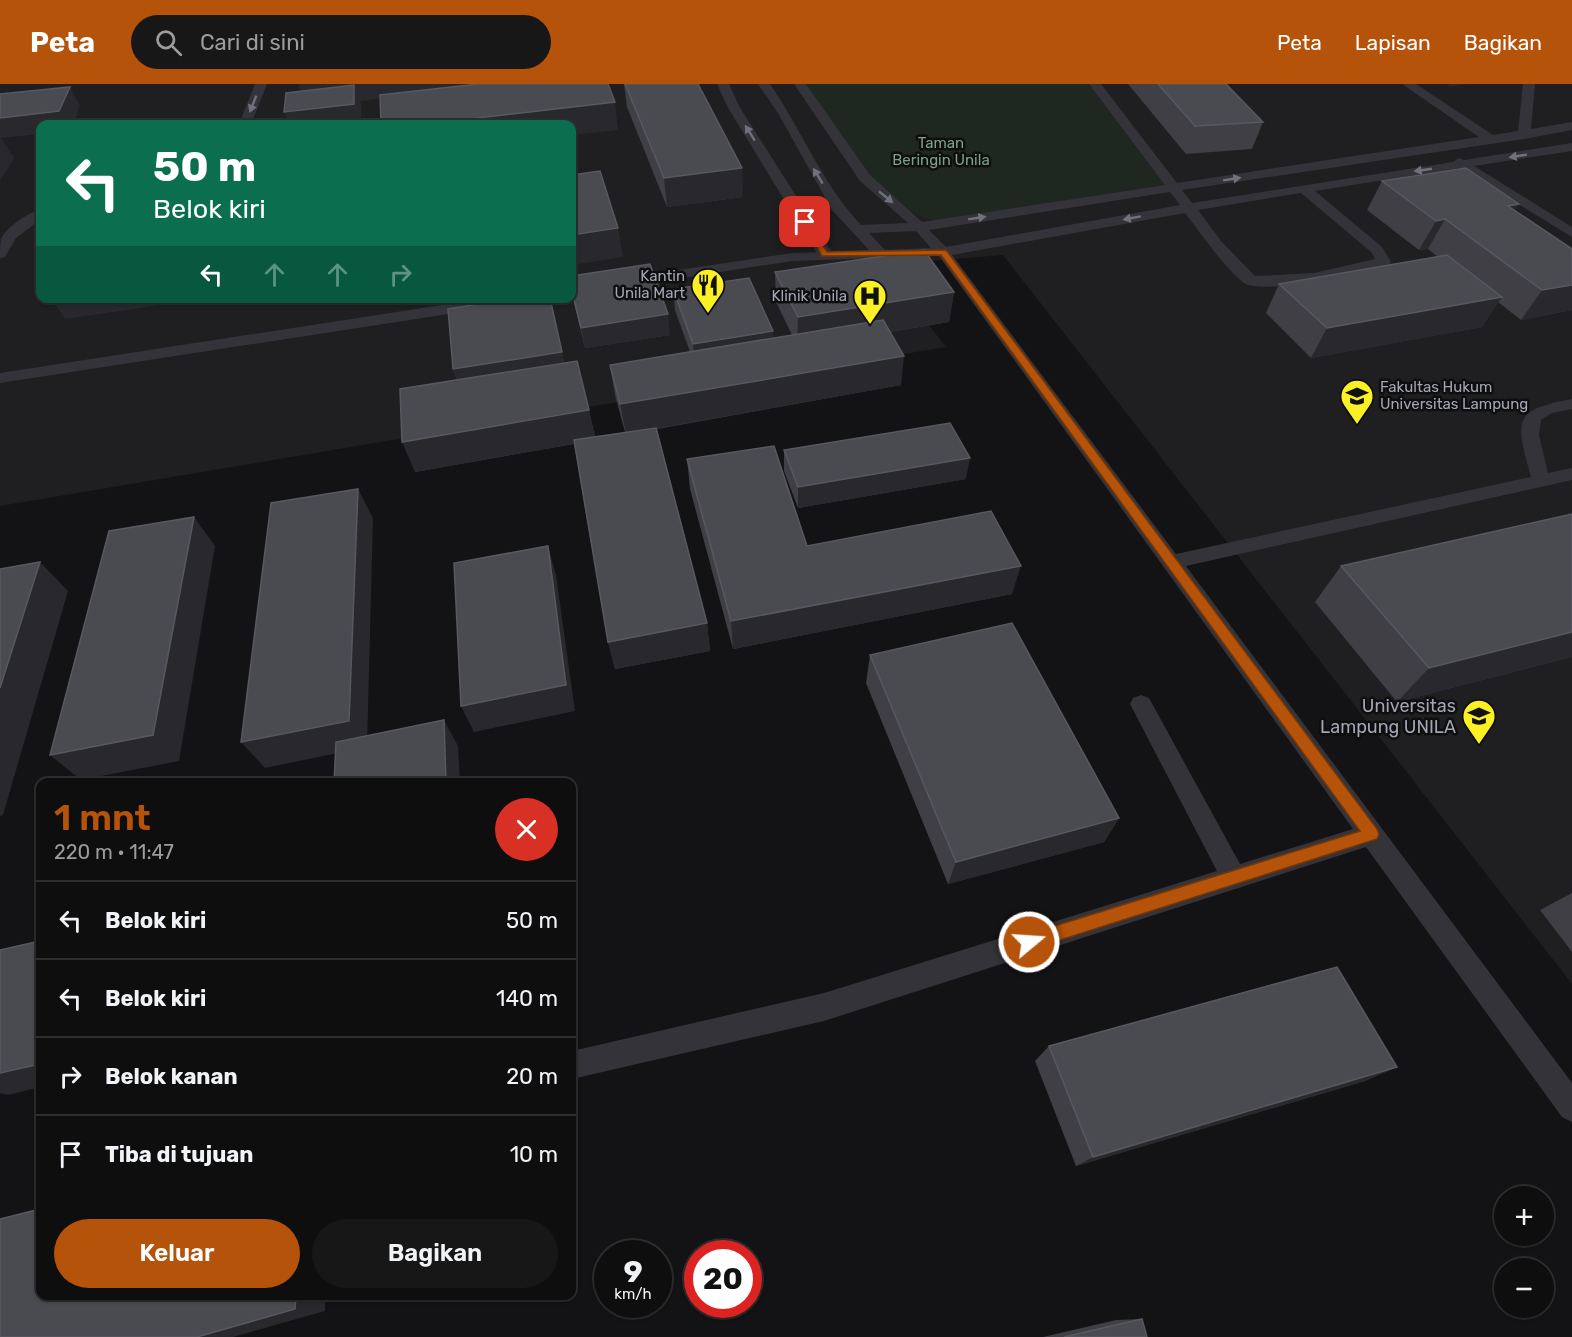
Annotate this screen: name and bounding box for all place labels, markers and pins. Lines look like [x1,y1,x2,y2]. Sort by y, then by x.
pin [779,196,830,247]
place label: Kantin Unila Mart [614,267,685,302]
restaurant icon: Kantin Unila Mart [690,267,726,314]
hospital icon: Klinik Unila [852,278,888,325]
place label: Klinik Unila [772,287,847,305]
school or university icon: Fakultas Hukum Universitas Lampung [1339,378,1375,425]
place label: Fakultas Hukum Universitas Lampung [1380,378,1528,413]
place label: Universitas Lampung UNILA [1320,695,1456,738]
school or university icon: Universitas Lampung UNILA [1461,698,1497,745]

